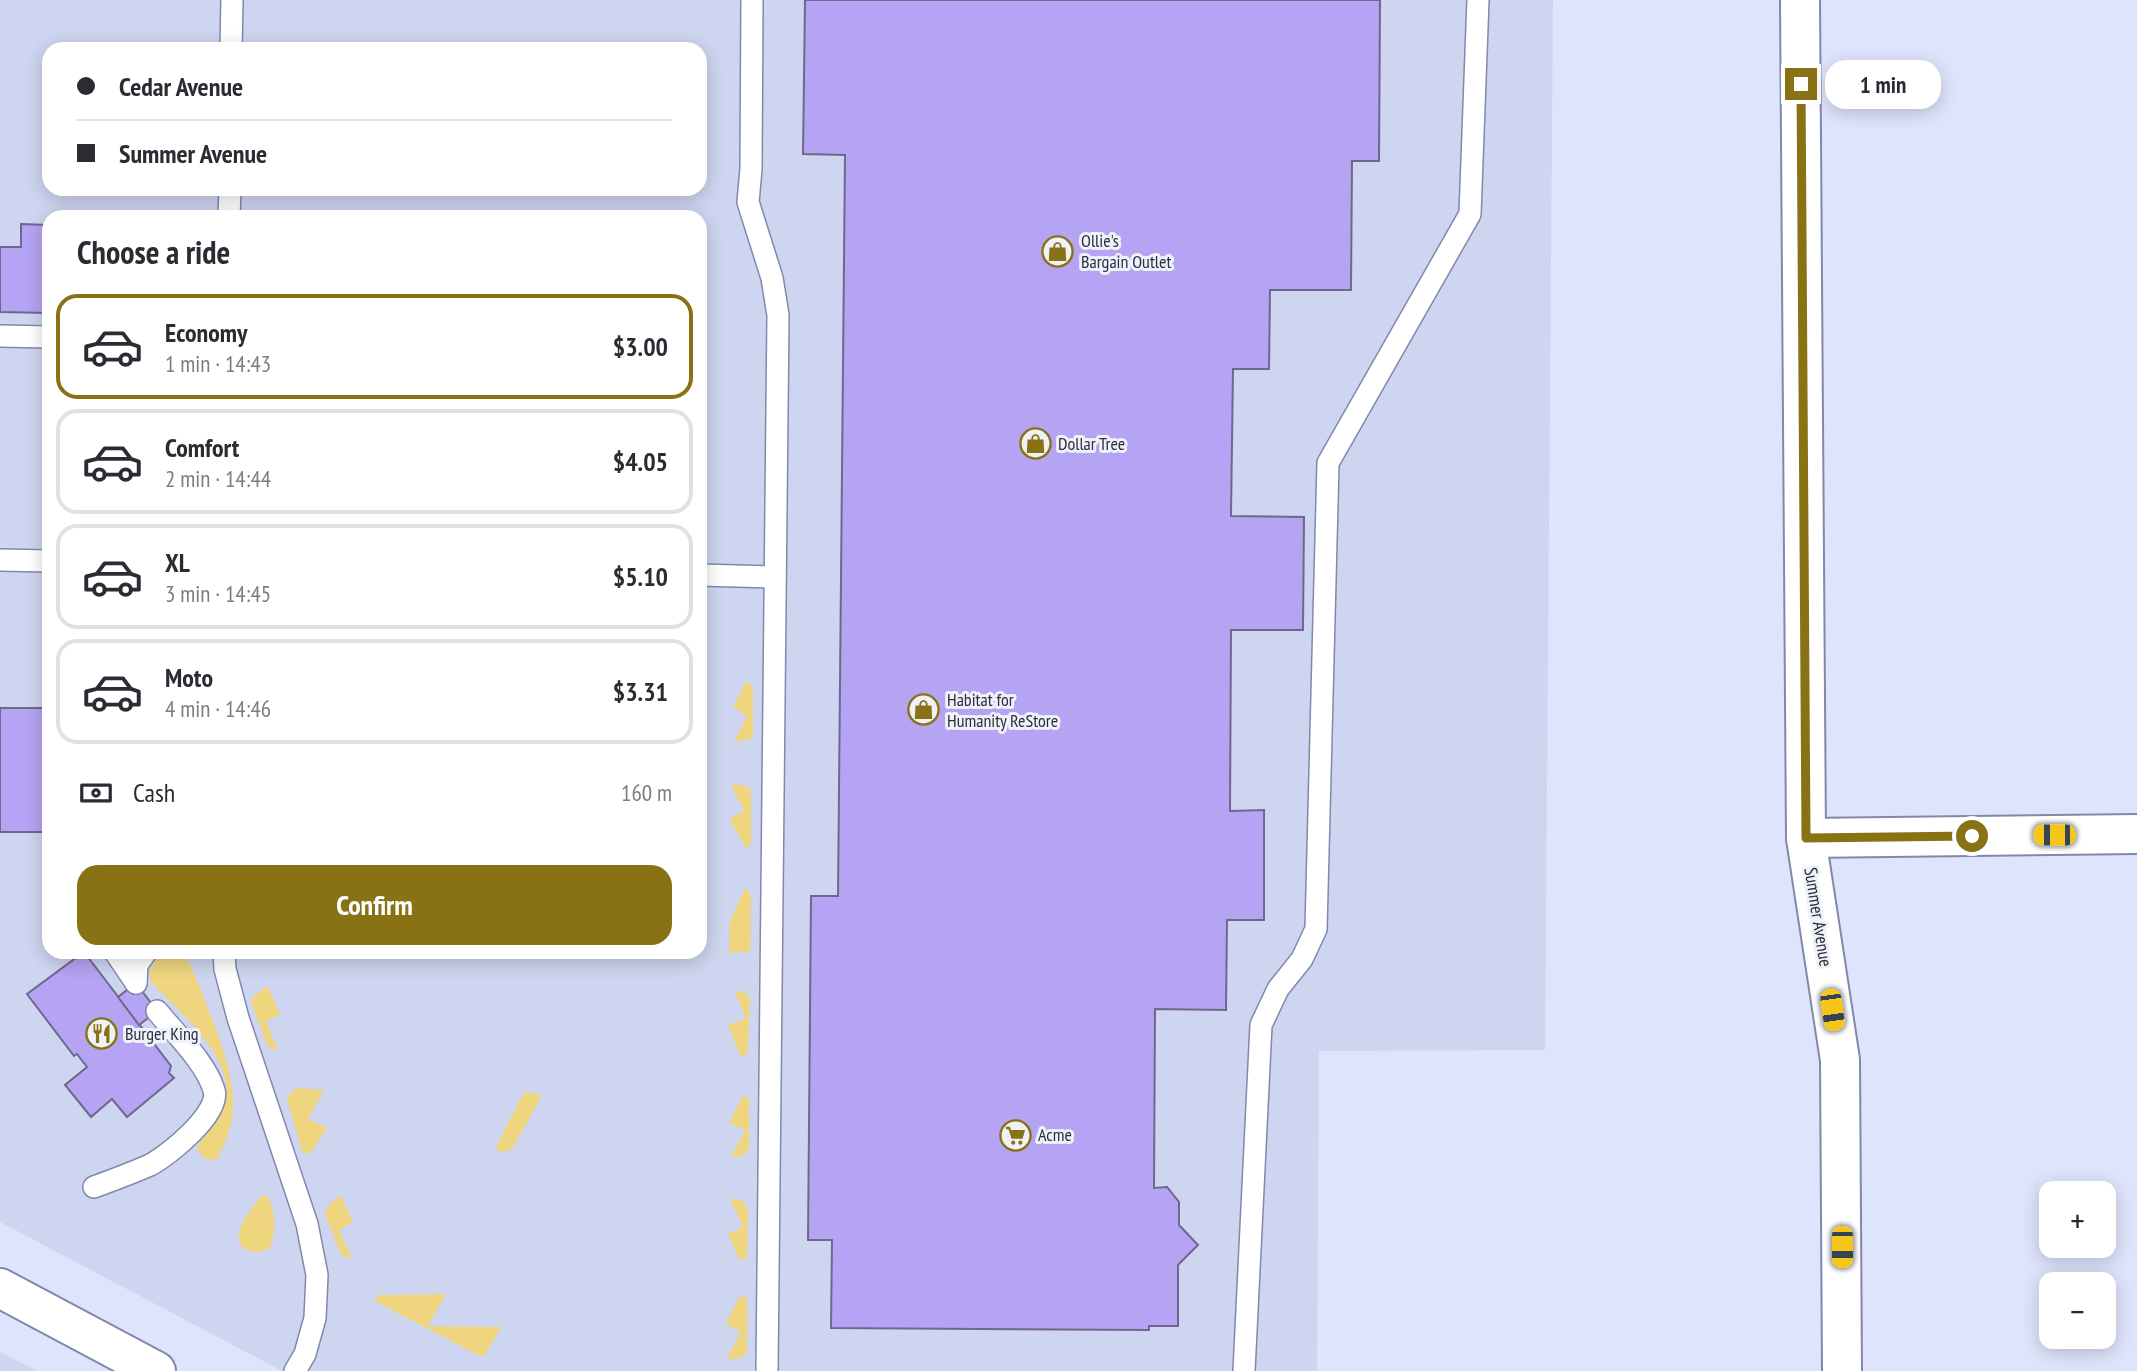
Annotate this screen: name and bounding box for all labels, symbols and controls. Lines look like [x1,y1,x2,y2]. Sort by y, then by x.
callout: 1 min [1826,60,1941,108]
route end [1785,68,1817,100]
text: Cedar Avenue [119,70,243,103]
text: 1 min [1860,70,1906,99]
text: Summer Avenue [119,137,267,170]
place label: Ollie's Bargain Outlet [1081,229,1171,273]
text: Choose a ride [77,231,230,273]
shop icon: Ollie's Bargain Outlet [1041,234,1075,268]
icon: car [81,315,144,378]
text: Economy [165,316,247,349]
text: $3.00 [613,330,668,363]
text: 1 min · 14:43 [165,349,271,378]
shop icon: Dollar Tree [1018,427,1052,461]
icon: car [81,430,144,493]
text: Comfort [165,431,239,464]
place label: Dollar Tree [1058,432,1125,455]
text: $4.05 [613,445,668,478]
text: 2 min · 14:44 [165,464,271,493]
icon: car [81,545,144,608]
text: XL [165,546,190,579]
text: $5.10 [613,560,668,593]
text: 3 min · 14:45 [165,579,271,608]
icon: car [81,660,144,723]
text: Moto [165,661,213,694]
text: $3.31 [613,675,668,708]
place label: Habitat for Humanity ReStore [947,688,1058,732]
shop icon: Habitat for Humanity ReStore [907,693,941,727]
text: 4 min · 14:46 [165,694,271,723]
icon: cash [77,774,115,812]
text: Cash [133,776,175,809]
text: 160 m [621,778,672,807]
route start [1956,820,1988,852]
car [2034,825,2076,846]
button: Confirm [77,865,672,945]
street label: Summer Avenue [1799,866,1838,968]
car [1819,988,1846,1032]
restaurant icon: Burger King [85,1017,119,1051]
place label: Burger King [125,1022,199,1045]
supermarket icon: Acme [998,1118,1032,1152]
place label: Acme [1038,1123,1072,1146]
map controls [2039,1181,2116,1349]
button: + [2039,1181,2116,1258]
car [1832,1226,1853,1268]
button: − [2039,1272,2116,1349]

